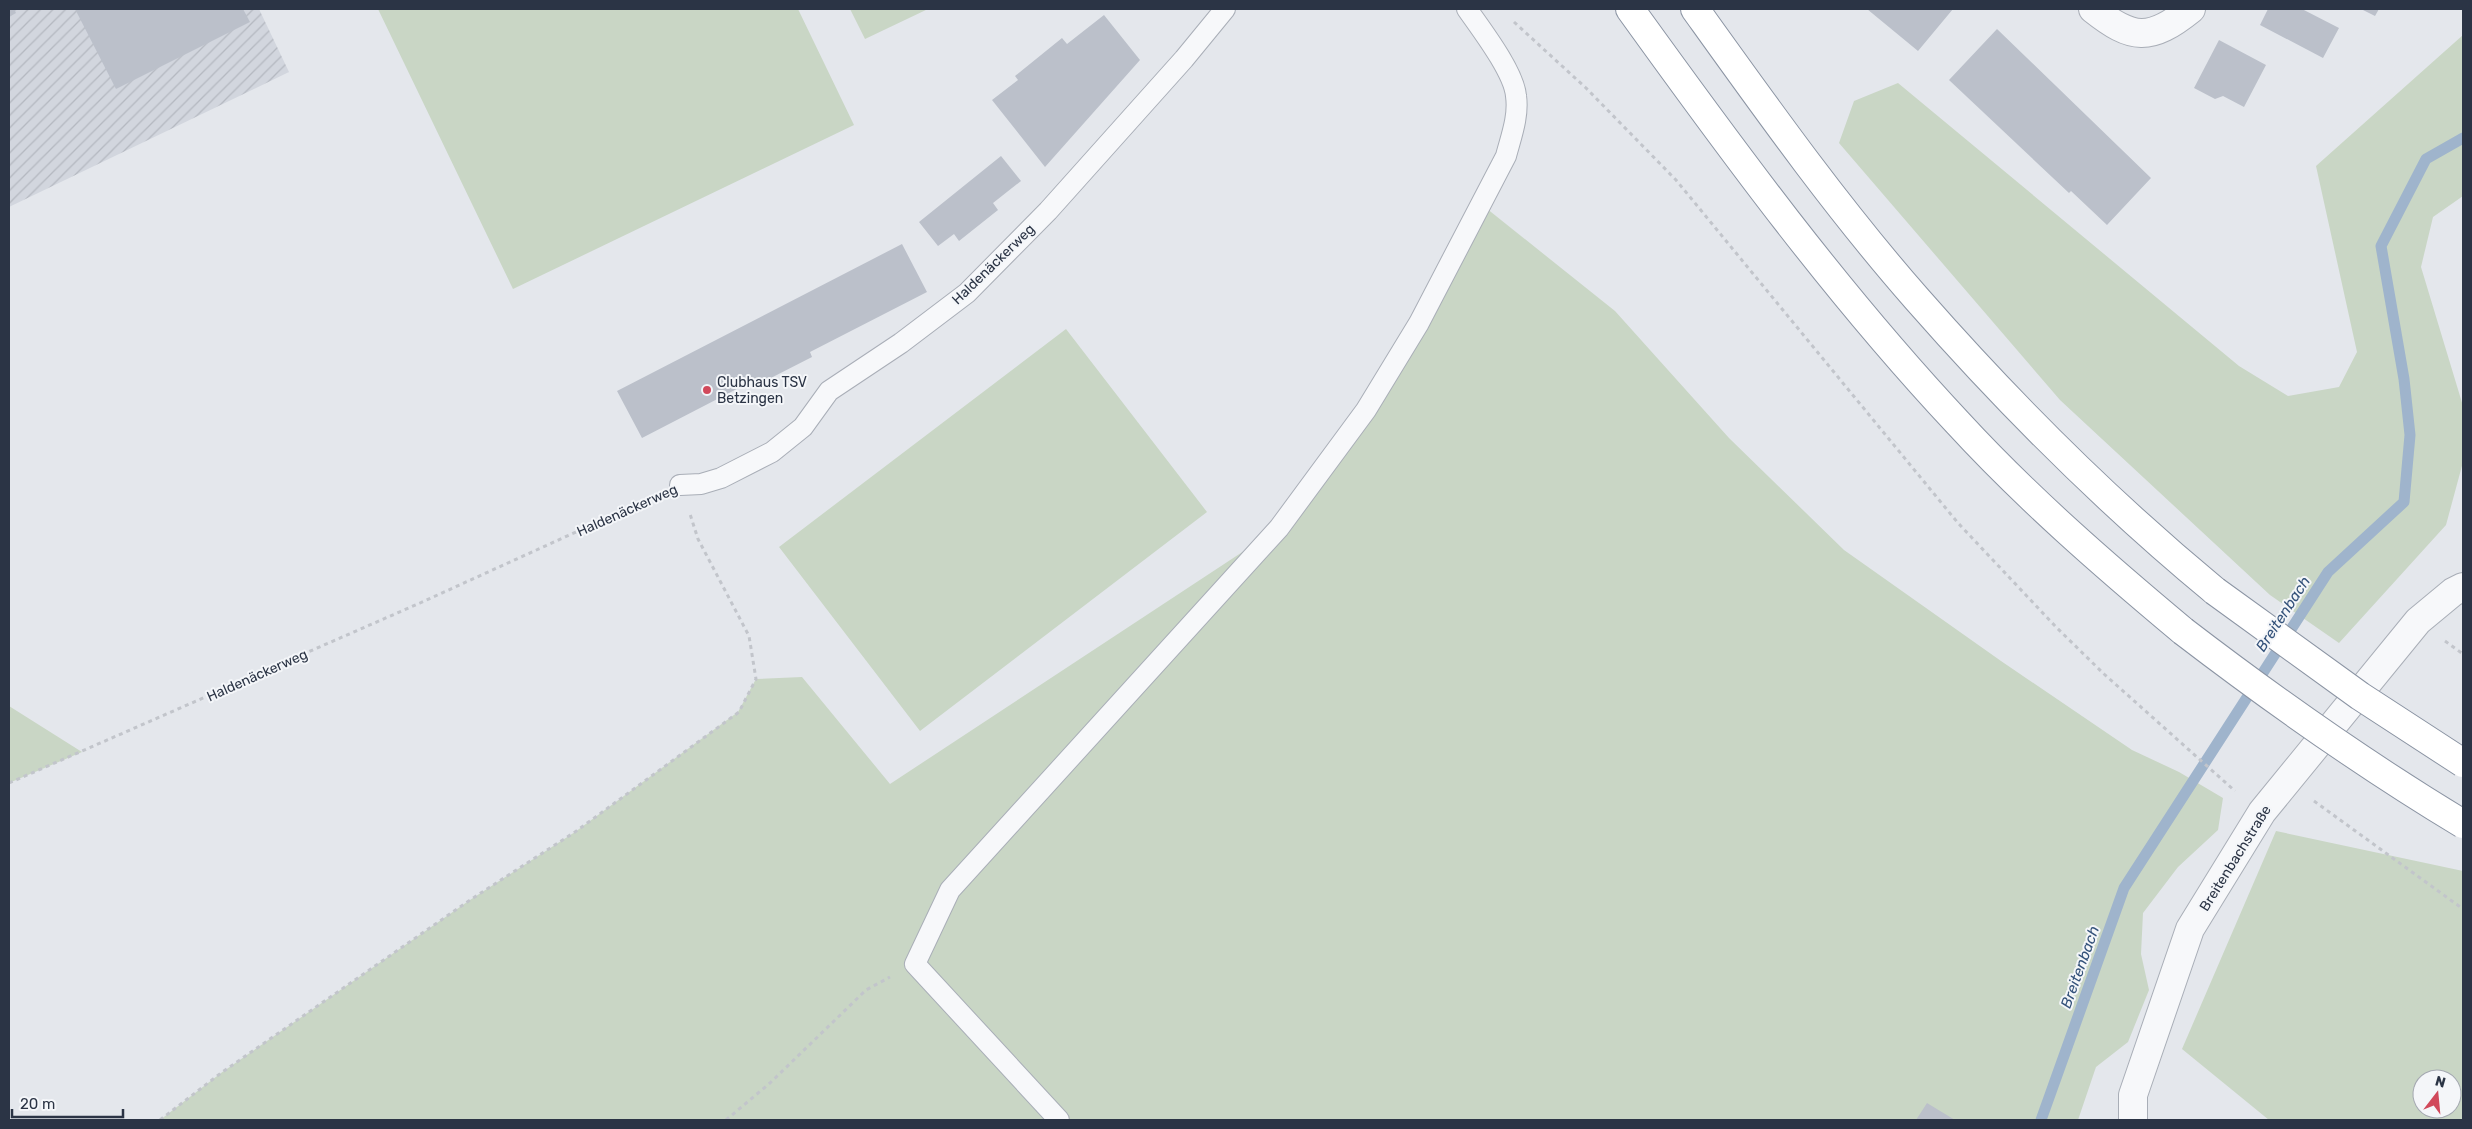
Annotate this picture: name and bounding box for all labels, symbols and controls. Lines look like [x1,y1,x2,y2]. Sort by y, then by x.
street label: Haldenäckerweg [948,221,1038,308]
place label: Clubhaus TSV Betzingen [717,374,807,407]
marker: Clubhaus TSV Betzingen [701,384,713,396]
street label: Haldenäckerweg [574,481,680,540]
water label: Breitenbach [2252,573,2314,655]
street label: Haldenäckerweg [204,646,310,705]
street label: Breitenbachstraße [2196,802,2275,914]
water label: Breitenbach [2057,923,2103,1011]
north arrow [2412,1069,2462,1119]
text: N [2433,1072,2448,1092]
scale bar [12,1086,124,1118]
text: 20 m [20,1095,55,1113]

